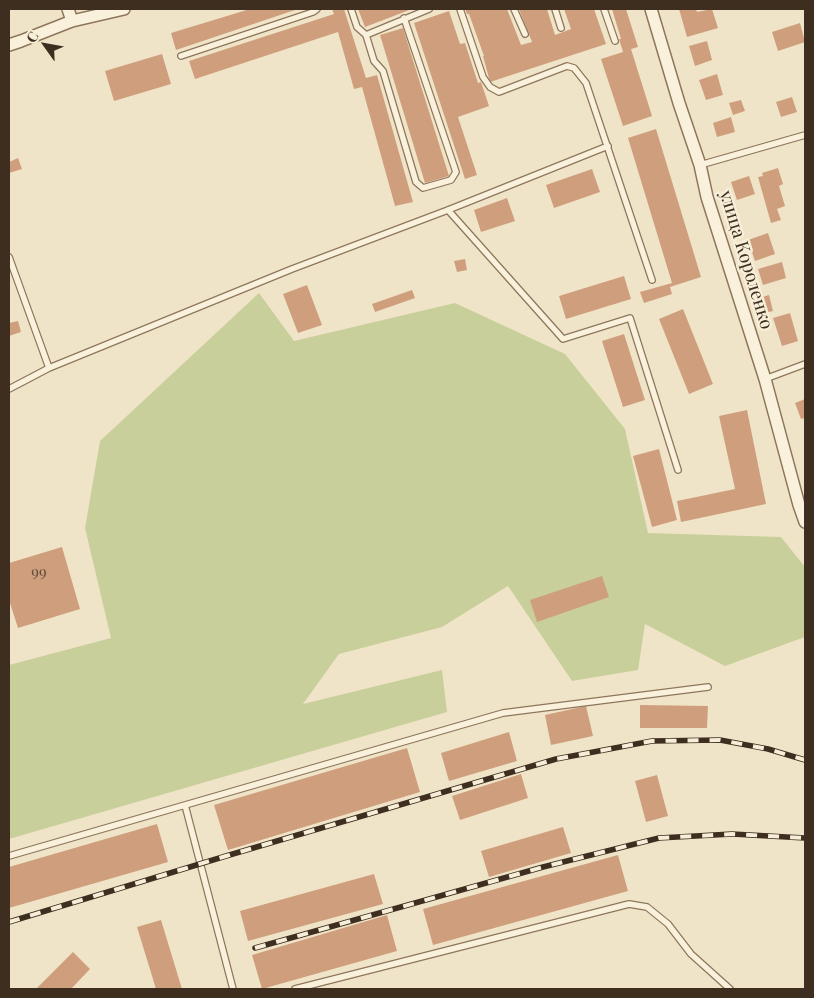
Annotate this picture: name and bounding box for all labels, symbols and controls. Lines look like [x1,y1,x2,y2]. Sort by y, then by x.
north arrow [20,20,70,70]
text: С [21,28,43,46]
street label: улица Короленко [715,188,777,332]
house number: 99 [31,563,47,581]

